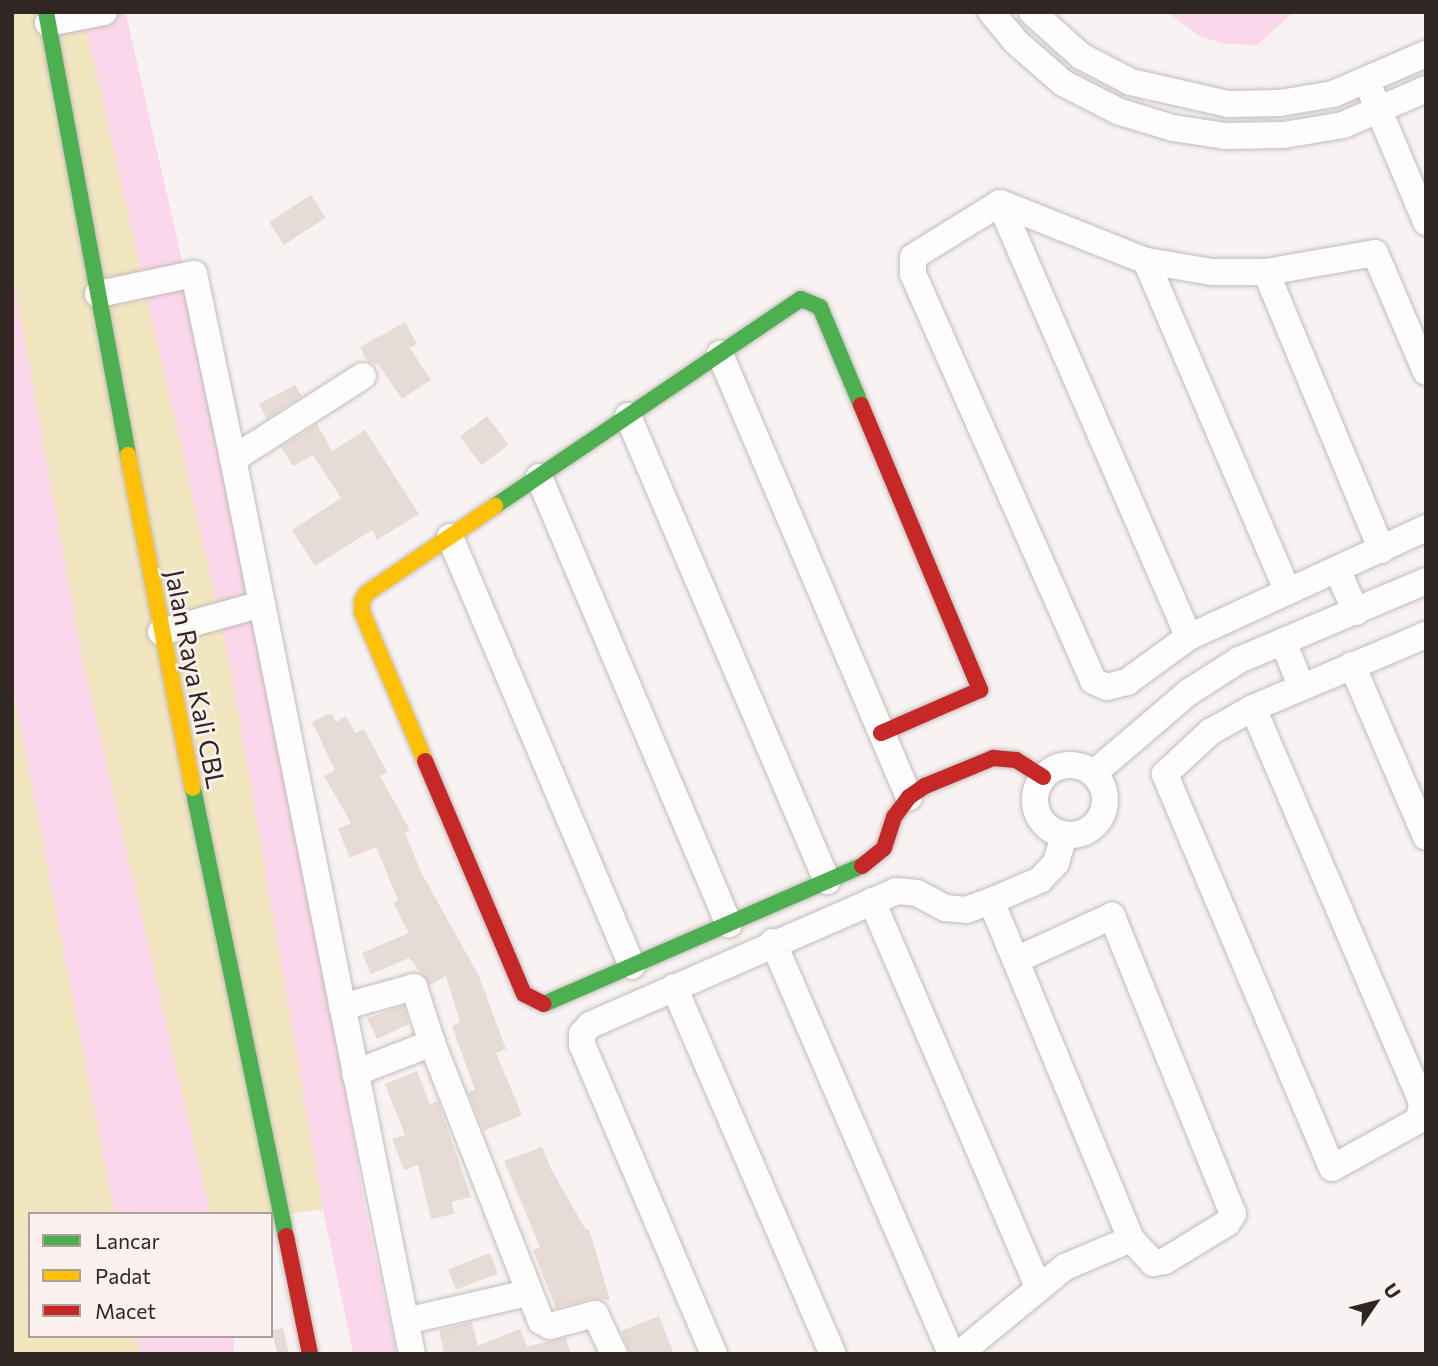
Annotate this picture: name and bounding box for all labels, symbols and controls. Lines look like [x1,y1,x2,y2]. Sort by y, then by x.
street label: Jalan Raya Kali CBL [159,567,233,791]
legend [28,1212,273,1338]
text: Lancar [95,1228,160,1253]
text: Padat [95,1263,151,1288]
north arrow [1340,1268,1410,1338]
text: U [1379,1278,1406,1303]
text: Macet [95,1298,156,1323]

